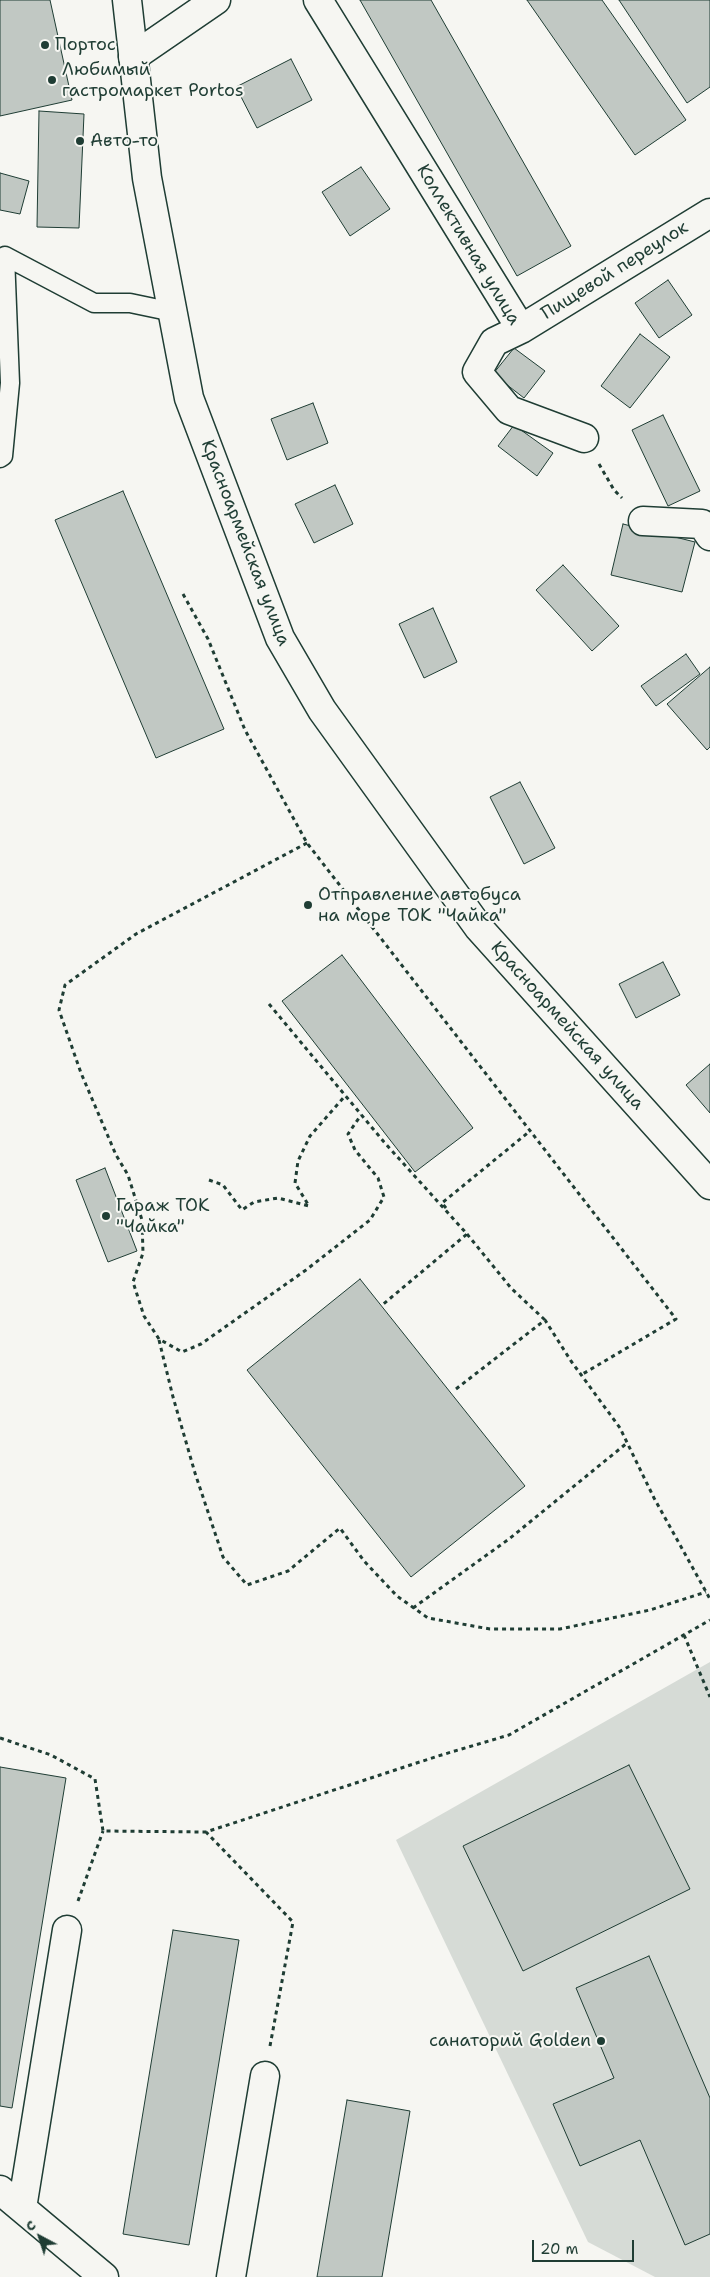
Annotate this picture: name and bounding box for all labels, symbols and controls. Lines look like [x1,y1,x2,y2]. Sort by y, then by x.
place label: Портос [55,34,116,56]
marker: Портос [39,39,51,51]
place label: Любимый гастромаркет Portos [62,59,244,102]
marker: Любимый гастромаркет Portos [46,74,58,86]
place label: Авто-то [90,130,158,152]
marker: Авто-то [74,135,86,147]
street label: Коллективная улица [411,161,525,329]
street label: Пищевой переулок [538,217,692,325]
street label: Красноармейская улица [196,437,294,649]
place label: Отправление автобуса на море ТОК "Чайка" [318,884,521,926]
marker: Отправление автобуса на море ТОК "Чайка" [302,899,314,911]
street label: Красноармейская улица [486,937,648,1115]
place label: Гараж ТОК "Чайка" [116,1195,210,1238]
marker: Гараж ТОК "Чайка" [100,1210,112,1222]
place label: санаторий Golden [429,2030,591,2052]
marker: санаторий Golden [595,2035,607,2047]
north arrow [15,2212,65,2262]
text: С [21,2216,39,2235]
scale bar [535,2230,638,2262]
text: 20 m [540,2239,579,2259]

